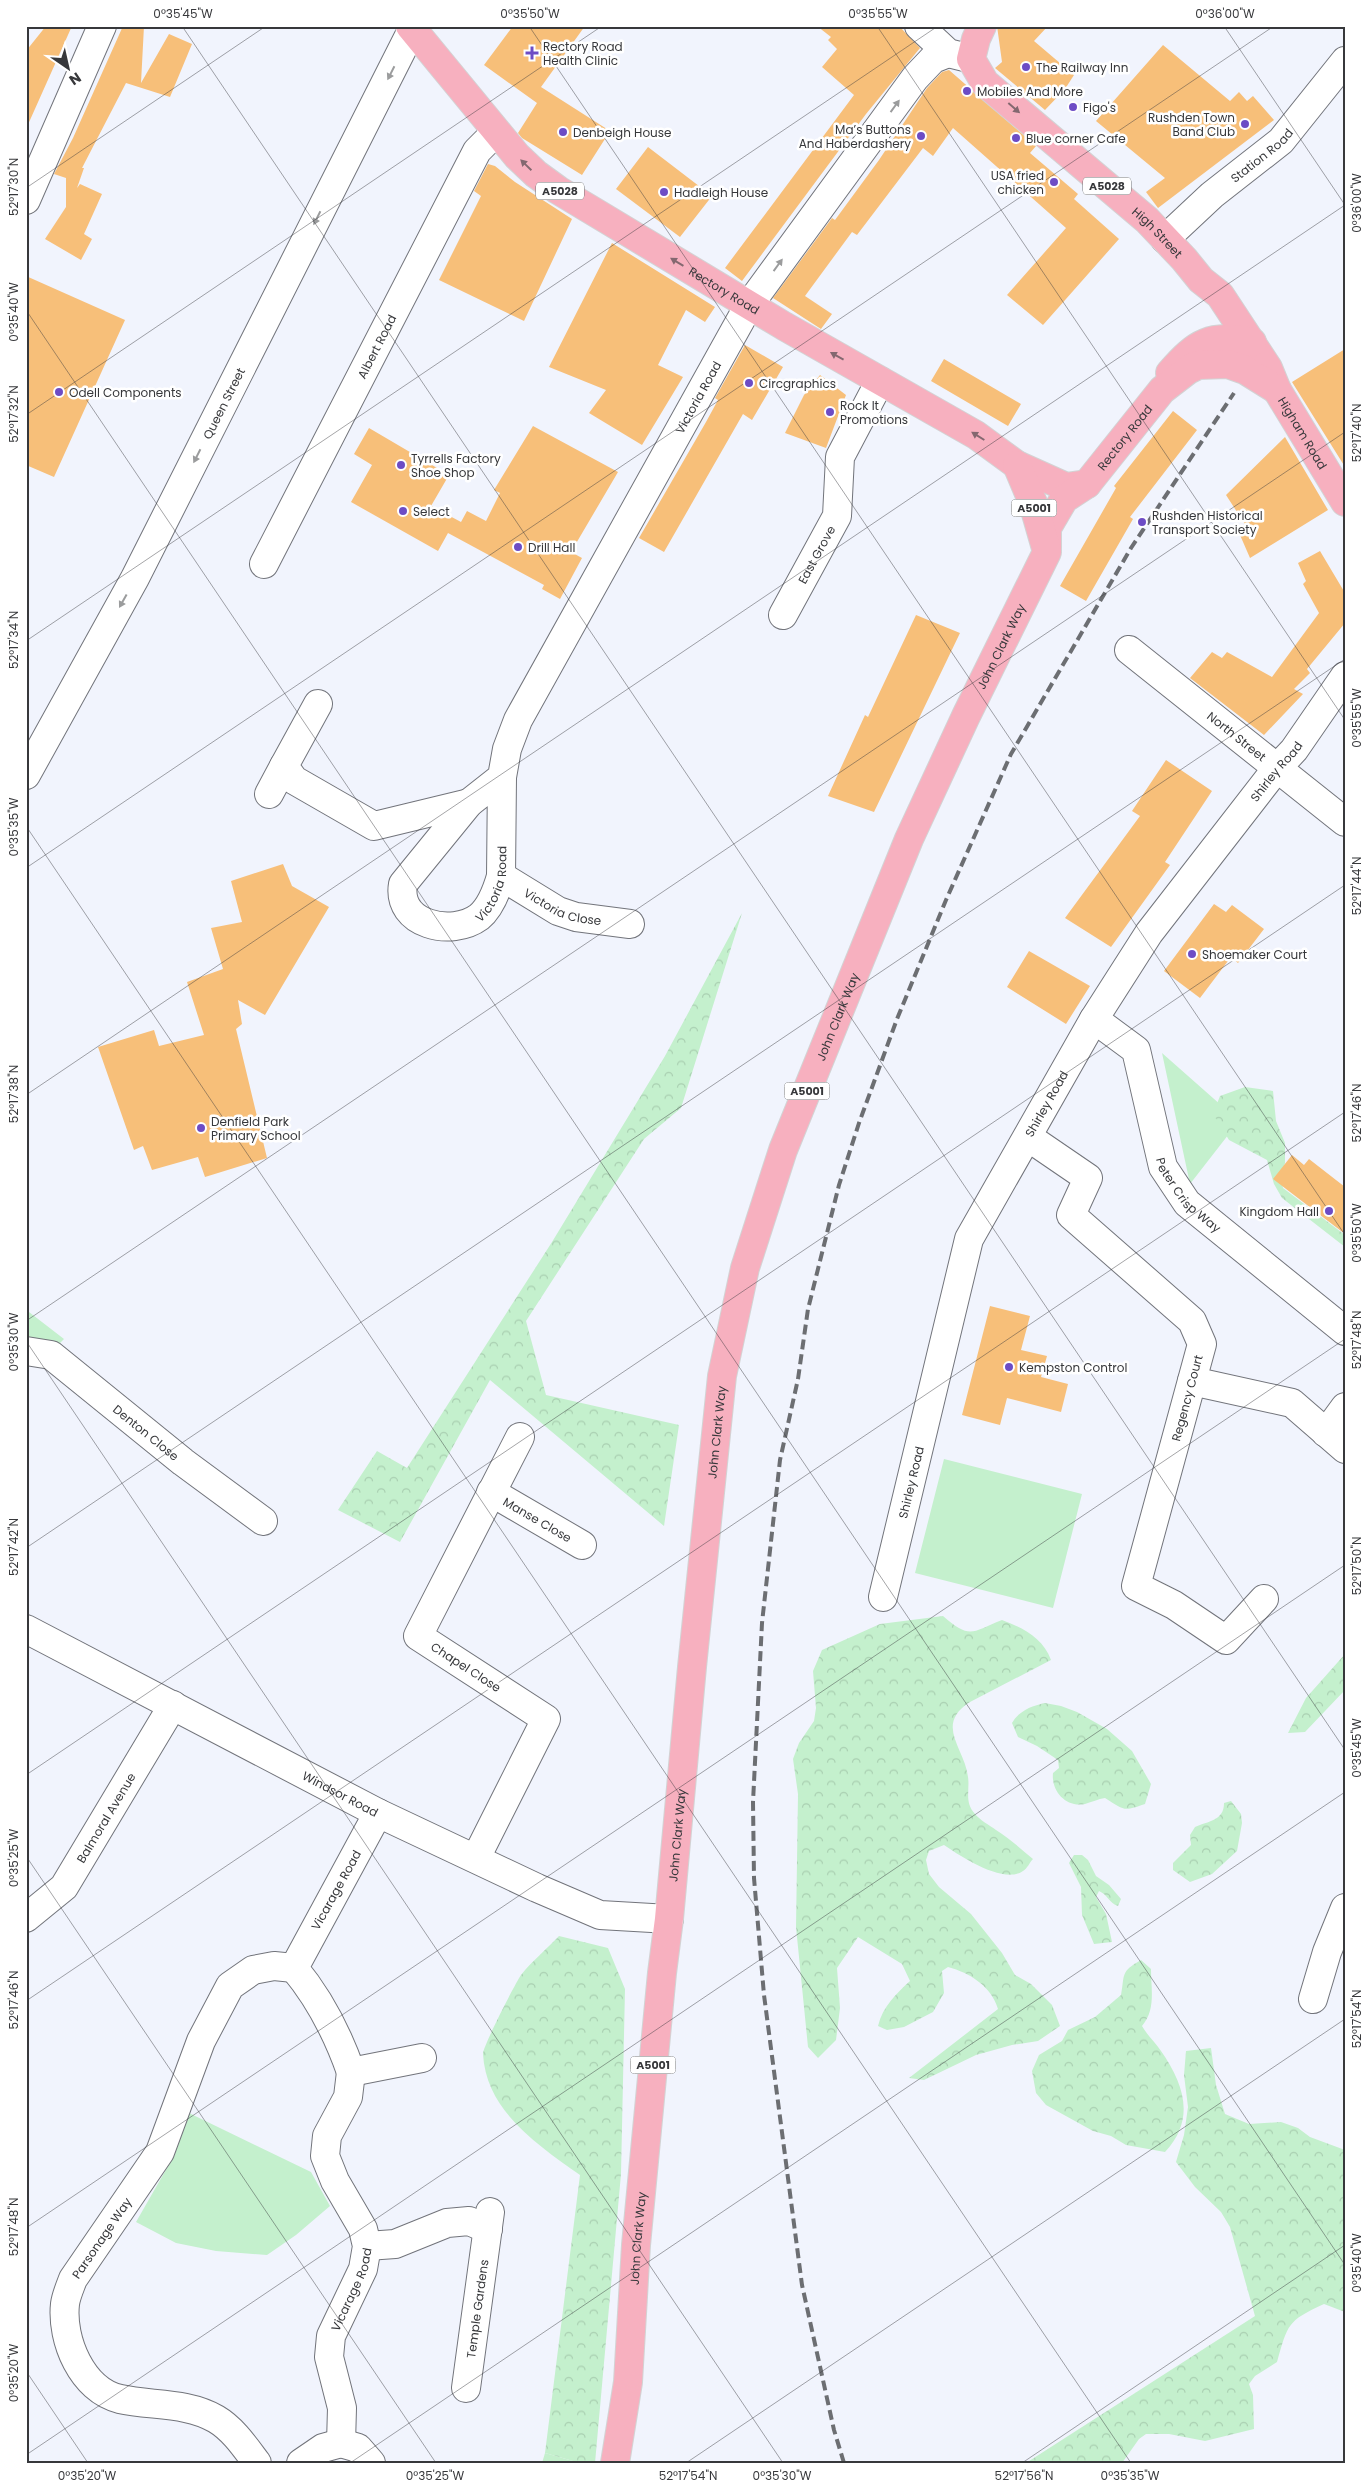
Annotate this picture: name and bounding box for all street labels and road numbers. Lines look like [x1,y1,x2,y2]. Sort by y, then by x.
street label: Station Road [1227,124,1297,186]
road number: A5028 [1083,178,1131,195]
road number: A5028 [536,182,584,200]
street label: High Street [1129,203,1187,261]
street label: Rectory Road [686,262,763,318]
street label: Albert Road [353,311,400,381]
street label: Victoria Road [671,358,725,436]
street label: Queen Street [198,364,249,442]
street label: Higham Road [1274,393,1331,472]
street label: Rectory Road [1093,401,1156,474]
road number: A5001 [1012,499,1056,516]
street label: East Grove [793,522,839,587]
street label: John Clark Way [972,600,1029,692]
street label: North Street [1204,707,1270,765]
street label: Shirley Road [1246,738,1306,805]
street label: Victoria Road [471,846,510,925]
street label: Victoria Close [521,884,602,929]
street label: John Clark Way [812,970,863,1063]
street label: Shirley Road [1020,1067,1072,1140]
road number: A5001 [784,1082,830,1100]
street label: Peter Crisp Way [1153,1156,1225,1236]
street label: Regency Court [1167,1353,1207,1443]
street label: John Clark Way [703,1385,729,1480]
street label: Denton Close [110,1400,183,1464]
street label: Shirley Road [894,1444,927,1520]
street label: Manse Close [500,1493,575,1546]
street label: Chapel Close [428,1638,504,1696]
street label: Windsor Road [300,1767,381,1820]
street label: Balmoral Avenue [72,1769,139,1866]
street label: John Clark Way [664,1788,689,1883]
street label: Vicarage Road [307,1847,365,1933]
road number: A5001 [630,2056,676,2074]
street label: John Clark Way [625,2191,650,2285]
street label: Parsonage Way [67,2194,135,2282]
street label: Vicarage Road [326,2246,375,2334]
street label: Temple Gardens [462,2258,492,2359]

